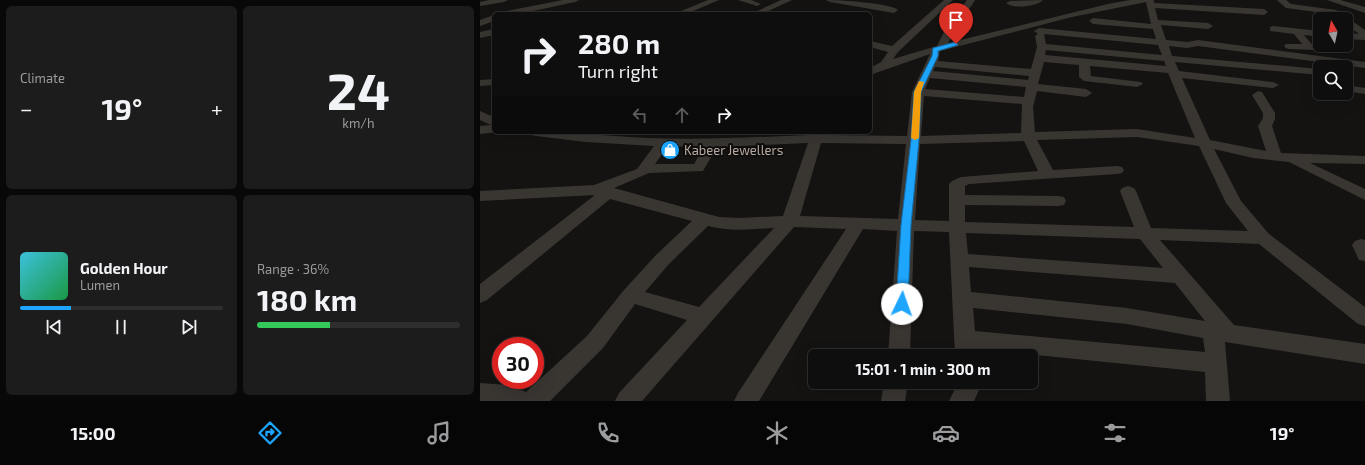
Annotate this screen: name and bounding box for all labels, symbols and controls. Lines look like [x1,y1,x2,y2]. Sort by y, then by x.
pin [939,3,973,44]
icon: arrive [945,9,967,31]
north arrow [1313,12,1353,52]
map controls [1313,12,1353,100]
text: 280 m [578,26,660,60]
icon: right [512,28,564,80]
text: 24 [327,58,390,120]
text: Turn right [578,60,658,82]
button: search [1313,60,1353,100]
text: Climate [20,70,65,86]
text: 19° [101,90,142,126]
text: − [20,95,33,121]
text: + [211,95,223,121]
icon: left [629,104,651,126]
icon: ahead [671,104,693,126]
icon: right [713,104,735,126]
text: km/h [342,115,375,131]
shop icon: Kabeer Jewellers [659,139,681,161]
place label: Kabeer Jewellers [684,142,783,158]
text: Golden Hour [80,259,168,277]
text: Range · 36% [257,261,329,277]
text: Lumen [80,277,120,293]
text: 180 km [257,281,357,317]
position arrow [881,283,923,325]
icon: previous [43,316,65,338]
icon: pause [110,316,132,338]
icon: next [178,316,200,338]
speed limit sign: 30 [492,337,544,389]
text: 15:01 · 1 min · 300 m [855,360,991,378]
icon: directions [256,419,284,447]
icon: music [425,419,453,447]
icon: phone [594,419,622,447]
icon: climate [763,419,791,447]
icon: car [932,419,960,447]
icon: filters [1101,419,1129,447]
text: 15:00 [70,422,116,444]
text: 19° [1270,422,1294,444]

